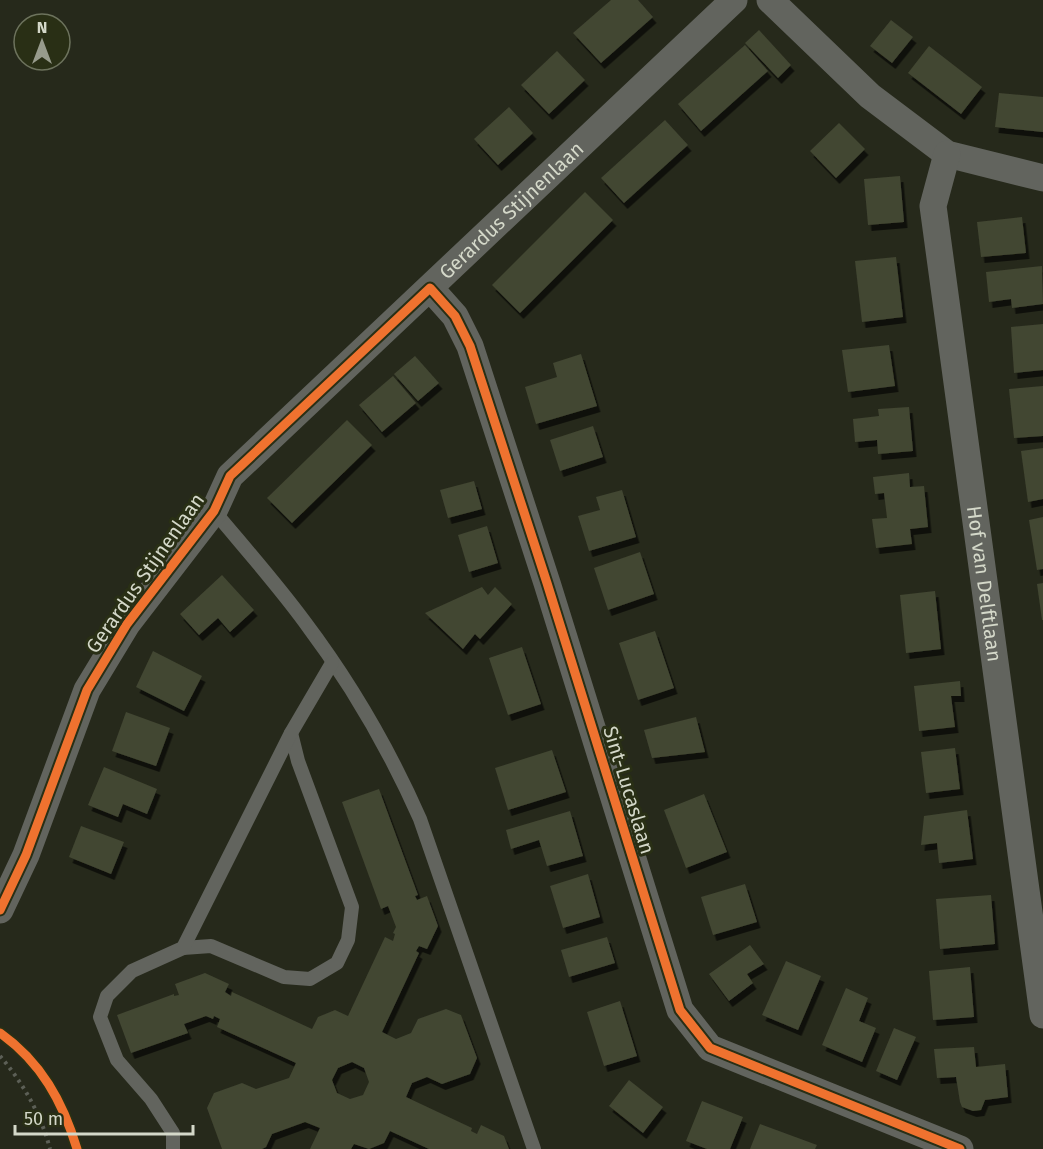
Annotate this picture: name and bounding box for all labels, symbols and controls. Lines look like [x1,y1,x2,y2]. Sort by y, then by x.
north arrow [12,12,72,72]
text: N [37,18,47,37]
street label: Gerardus Stijnenlaan [434,136,589,284]
street label: Gerardus Stijnenlaan [81,488,209,658]
street label: Hof van Delftlaan [962,504,1007,663]
street label: Sint-Lucaslaan [598,723,660,857]
scale bar [15,1098,194,1136]
text: 50 m [24,1108,63,1130]

